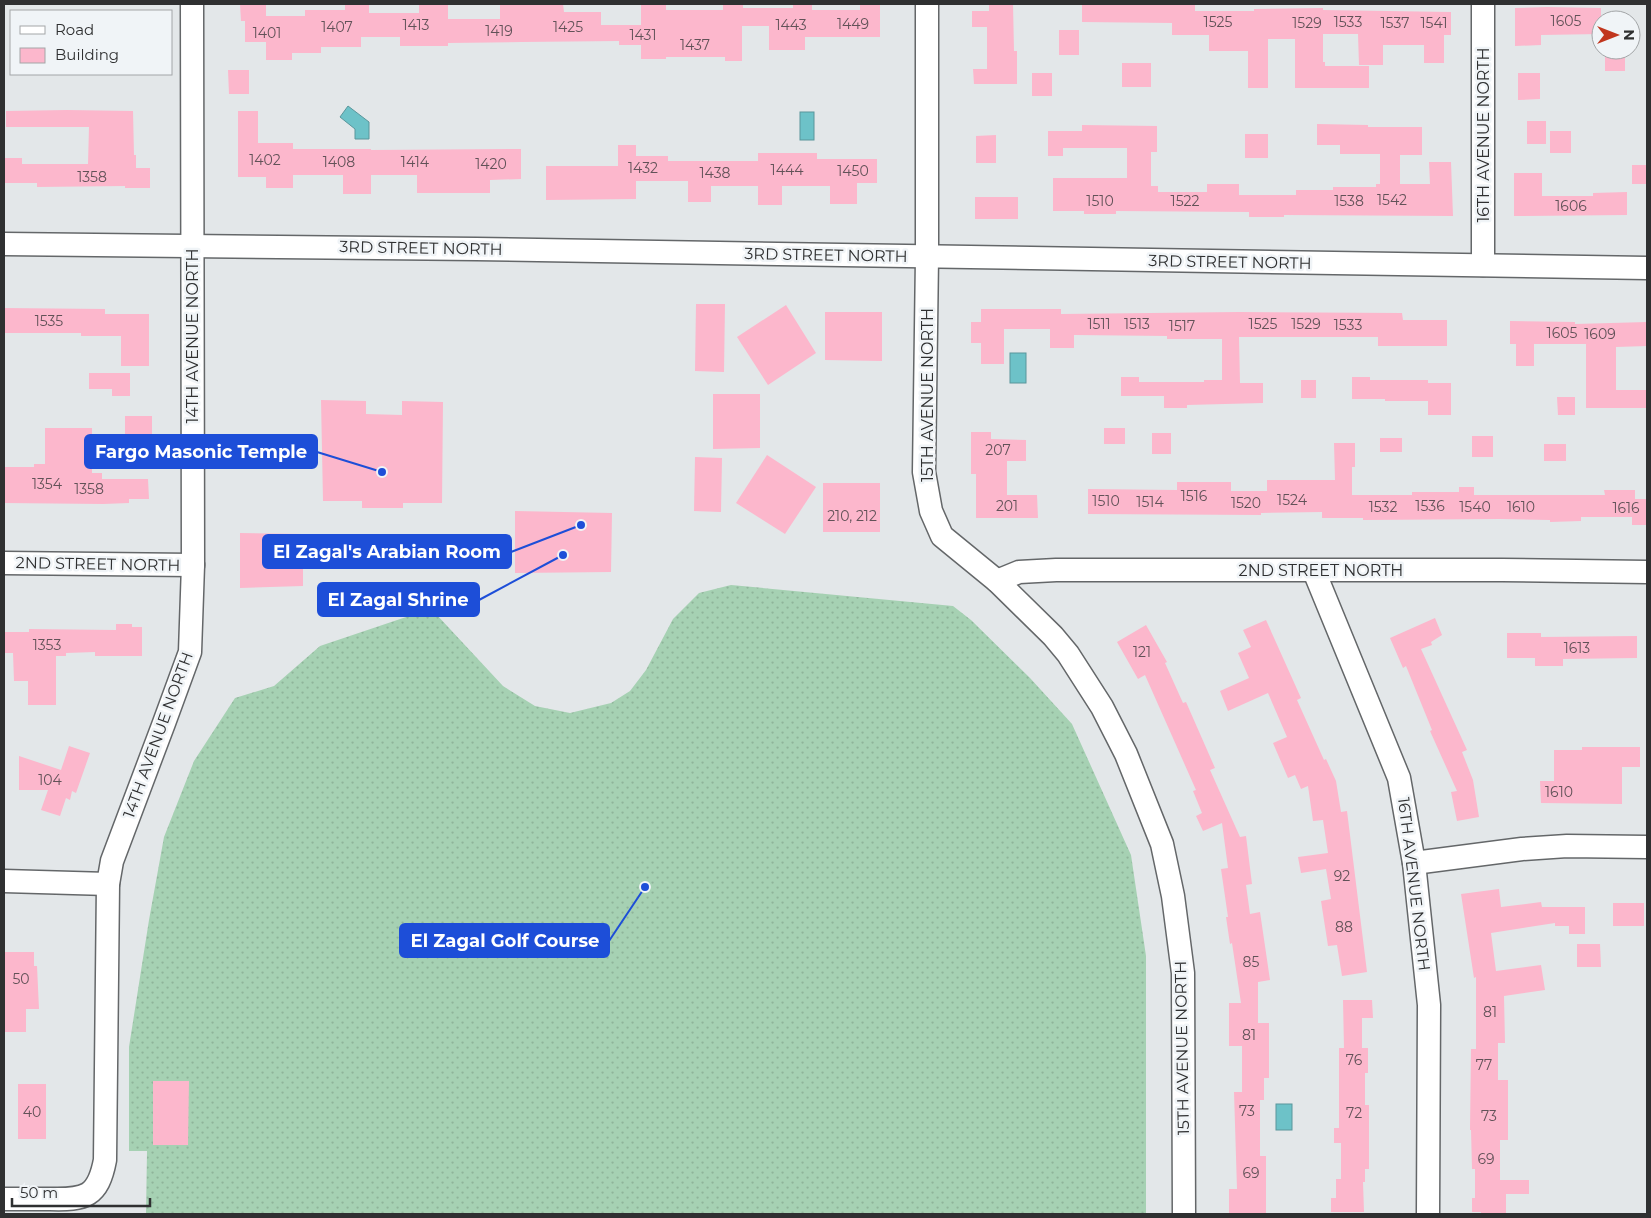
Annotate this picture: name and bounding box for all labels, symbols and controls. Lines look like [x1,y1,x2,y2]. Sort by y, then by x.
legend [10,10,172,75]
north arrow [1591,10,1641,60]
house number: 1605 [1551,12,1581,30]
house number: 1525 [1204,13,1232,31]
house number: 1533 [1334,13,1362,31]
house number: 1529 [1292,14,1322,32]
house number: 1537 [1381,14,1409,32]
house number: 1541 [1421,14,1447,32]
house number: 1449 [837,15,869,33]
house number: 1413 [403,16,430,34]
house number: 1443 [775,16,807,34]
house number: 1407 [321,18,353,36]
house number: 1425 [553,18,583,36]
text: Road [55,20,94,39]
house number: 1419 [485,22,513,40]
house number: 1401 [253,24,281,42]
house number: 1431 [629,26,657,44]
text: N [1620,29,1638,41]
house number: 1437 [680,36,710,54]
text: Building [55,45,119,64]
street label: 16TH AVENUE NORTH [1474,48,1493,222]
house number: 1402 [249,151,281,169]
house number: 1408 [323,153,355,171]
house number: 1414 [401,153,430,171]
house number: 1420 [475,155,507,173]
house number: 1432 [628,159,658,177]
house number: 1444 [771,161,804,179]
house number: 1450 [837,162,869,180]
house number: 1438 [700,164,731,182]
house number: 1358 [77,168,107,186]
house number: 1542 [1377,191,1407,209]
house number: 1510 [1086,192,1114,210]
house number: 1522 [1171,192,1199,210]
house number: 1538 [1334,192,1364,210]
house number: 1606 [1555,197,1587,215]
street label: 3RD STREET NORTH [339,237,503,259]
street label: 3RD STREET NORTH [744,244,908,266]
street label: 14TH AVENUE NORTH [183,248,202,424]
street label: 3RD STREET NORTH [1148,251,1312,273]
street label: 15TH AVENUE NORTH [918,308,937,482]
house number: 1535 [35,312,63,330]
house number: 1511 [1087,315,1111,333]
house number: 1513 [1124,315,1150,333]
house number: 1525 [1249,315,1277,333]
house number: 1529 [1291,315,1321,333]
house number: 1533 [1334,316,1362,334]
house number: 1517 [1169,317,1195,335]
house number: 1605 [1547,324,1577,342]
house number: 1609 [1584,325,1616,343]
callout: Fargo Masonic Temple [85,435,317,468]
text: Fargo Masonic Temple [95,441,307,463]
house number: 207 [985,441,1011,459]
house number: 1354 [32,475,63,493]
house number: 1358 [74,480,104,498]
house number: 1516 [1181,487,1208,505]
house number: 1524 [1277,491,1308,509]
house number: 1510 [1092,492,1120,510]
house number: 1514 [1136,493,1164,511]
house number: 1520 [1231,494,1261,512]
house number: 201 [996,497,1018,515]
house number: 1536 [1415,497,1445,515]
house number: 1532 [1369,498,1397,516]
house number: 1540 [1459,498,1491,516]
house number: 1610 [1507,498,1535,516]
house number: 1616 [1612,499,1640,517]
house number: 210, 212 [827,507,877,525]
callout: El Zagal's Arabian Room [263,535,511,568]
text: El Zagal's Arabian Room [273,541,501,563]
street label: 2ND STREET NORTH [15,553,181,575]
street label: 2ND STREET NORTH [1239,561,1403,580]
callout: El Zagal Shrine [318,583,479,616]
text: El Zagal Shrine [328,589,469,611]
house number: 1353 [33,636,61,654]
house number: 1613 [1564,639,1590,657]
house number: 121 [1133,643,1151,661]
street label: 14TH AVENUE NORTH [119,649,197,821]
house number: 104 [38,771,63,789]
house number: 1610 [1545,783,1573,801]
street label: 16TH AVENUE NORTH [1394,796,1434,972]
house number: 92 [1334,867,1350,885]
house number: 88 [1335,918,1353,936]
callout: El Zagal Golf Course [400,924,609,957]
text: El Zagal Golf Course [411,930,599,952]
house number: 85 [1243,953,1260,971]
street label: 15TH AVENUE NORTH [1171,961,1193,1135]
house number: 50 [12,970,30,988]
house number: 81 [1483,1003,1497,1021]
house number: 81 [1242,1026,1256,1044]
house number: 76 [1346,1051,1363,1069]
house number: 77 [1476,1056,1492,1074]
house number: 73 [1239,1102,1255,1120]
house number: 40 [23,1103,41,1121]
house number: 72 [1346,1104,1362,1122]
house number: 73 [1481,1107,1497,1125]
house number: 69 [1477,1150,1495,1168]
house number: 69 [1242,1164,1260,1182]
scale bar [12,1176,150,1208]
text: 50 m [20,1183,58,1202]

